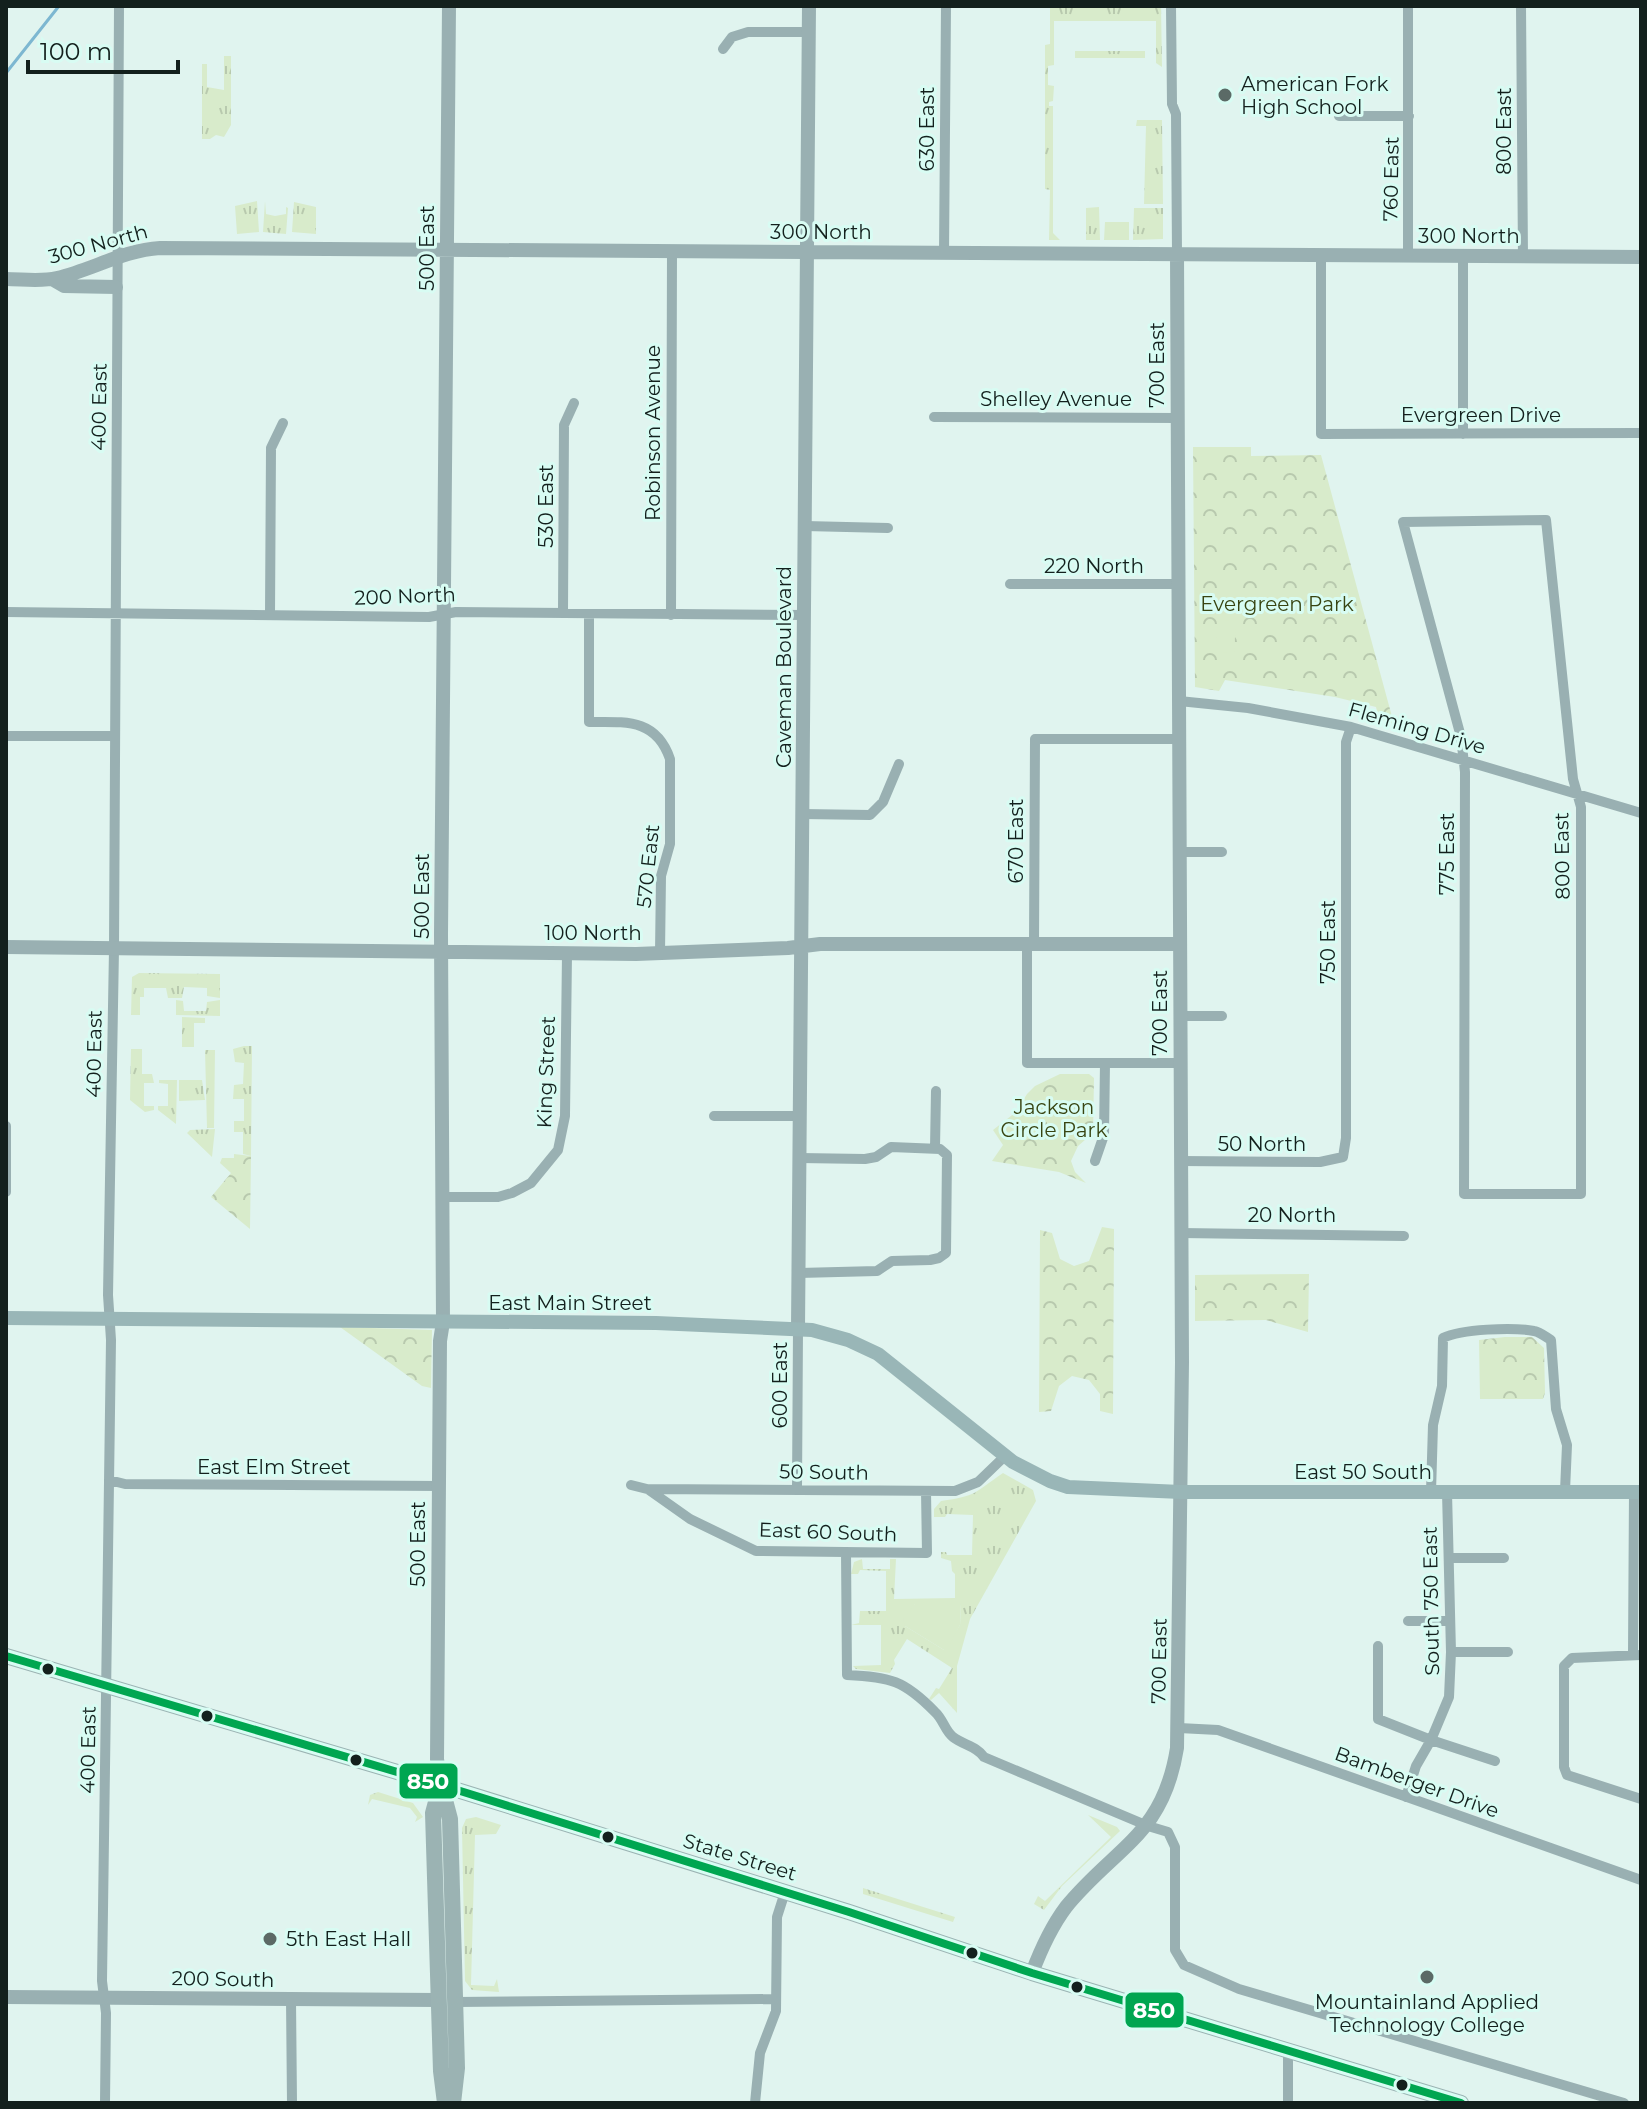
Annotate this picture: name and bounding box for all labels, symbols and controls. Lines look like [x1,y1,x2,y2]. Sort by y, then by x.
scale bar [28,24,178,74]
text: 100 m [40,37,112,66]
place label: American Fork High School [1241,72,1388,119]
marker: American Fork High School [1216,86,1234,104]
street label: 630 East [915,87,939,171]
street label: 800 East [1492,87,1516,175]
street label: 760 East [1378,136,1404,222]
street label: 500 East [415,205,439,291]
street label: 300 North [46,219,150,269]
street label: 300 North [770,220,872,244]
street label: 300 North [1418,224,1520,248]
street label: 700 East [1145,322,1169,408]
street label: Robinson Avenue [641,345,665,521]
street label: 400 East [86,363,112,451]
street label: Shelley Avenue [980,387,1132,411]
street label: Evergreen Drive [1401,403,1561,427]
street label: 530 East [534,464,558,548]
street label: 220 North [1044,554,1144,578]
street label: Caveman Boulevard [772,566,796,768]
street label: 200 North [354,582,456,610]
park label: Evergreen Park [1200,592,1354,616]
street label: Fleming Drive [1346,697,1488,759]
street label: 670 East [1004,799,1028,883]
street label: 800 East [1549,812,1575,900]
street label: 775 East [1435,813,1459,895]
street label: 570 East [632,823,664,909]
street label: 500 East [410,853,434,939]
street label: 750 East [1316,900,1340,984]
street label: 100 North [544,921,642,945]
street label: 700 East [1148,970,1172,1056]
street label: 400 East [81,1010,107,1098]
street label: King Street [532,1015,560,1129]
park label: Jackson Circle Park [1001,1095,1107,1142]
street label: 50 North [1218,1132,1306,1156]
street label: 20 North [1248,1203,1336,1227]
street label: East Main Street [488,1291,652,1315]
street label: 600 East [768,1342,792,1428]
street label: East Elm Street [197,1455,351,1479]
street label: 50 South [779,1459,869,1485]
street label: East 50 South [1294,1460,1432,1484]
street label: 500 East [406,1501,430,1587]
street label: East 60 South [758,1518,898,1546]
street label: South 750 East [1418,1526,1444,1676]
street label: 700 East [1146,1618,1172,1704]
unlabelled marker [40,1661,56,1677]
street label: 400 East [75,1706,101,1794]
unlabelled marker [199,1708,215,1724]
street label: Bamberger Drive [1332,1741,1502,1823]
unlabelled marker [348,1752,364,1768]
line badge: 850 [398,1762,459,1800]
text: 850 [407,1768,449,1795]
street label: State Street [680,1828,800,1886]
unlabelled marker [600,1829,616,1845]
place label: 5th East Hall [286,1927,411,1951]
marker: 5th East Hall [261,1930,279,1948]
unlabelled marker [964,1945,980,1961]
street label: 200 South [171,1966,275,1992]
marker: Mountainland Applied Technology College [1418,1968,1436,1986]
unlabelled marker [1069,1979,1085,1995]
place label: Mountainland Applied Technology College [1315,1990,1539,2037]
line badge: 850 [1124,1991,1185,2029]
text: 850 [1133,1997,1175,2024]
unlabelled marker [1394,2077,1410,2093]

